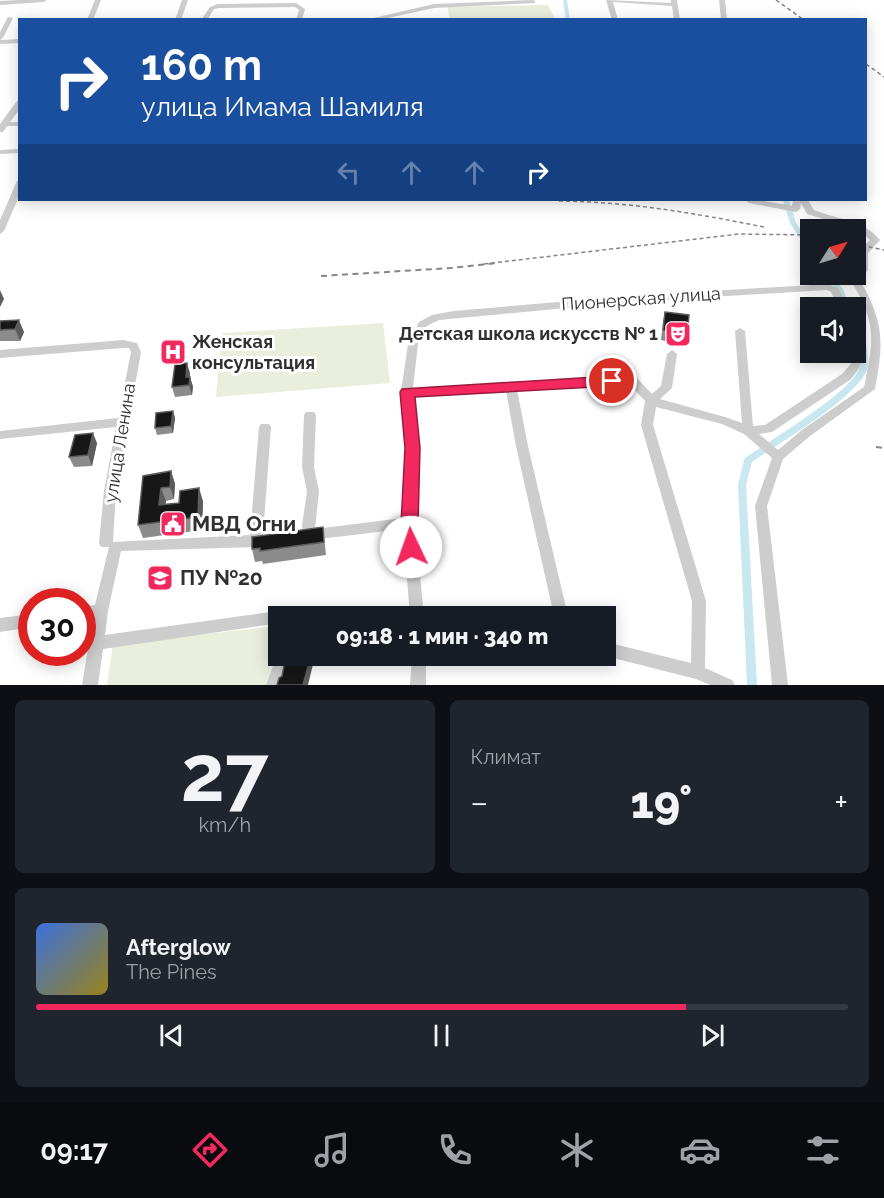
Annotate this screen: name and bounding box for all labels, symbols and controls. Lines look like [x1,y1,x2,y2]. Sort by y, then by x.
text: 160 m [141,41,262,90]
icon: right [42,42,120,120]
text: улица Имама Шамиля [141,91,424,122]
icon: left [332,156,365,189]
icon: ahead [395,156,428,189]
icon: ahead [458,156,491,189]
icon: right [521,156,554,189]
north arrow [800,219,866,285]
map controls [800,219,866,363]
street label: Пионерская улица [561,282,721,315]
button: sound [800,297,866,363]
theatre icon: Детская школа искусств № 1 [663,319,693,349]
place label: Детская школа искусств № 1 [399,323,658,344]
place label: Женская консультация [192,331,315,373]
hospital icon: Женская консультация [158,337,188,367]
pin [586,355,637,406]
icon: arrive [595,364,628,397]
street label: улица Ленина [100,382,139,504]
public building icon: МВД Огни [158,509,188,539]
place label: МВД Огни [192,511,296,536]
position arrow [379,515,443,579]
school or university icon: ПУ №20 [145,563,175,593]
place label: ПУ №20 [180,565,263,590]
speed limit sign: 30 [18,588,96,666]
text: 09:18 · 1 мин · 340 m [336,623,548,649]
text: 27 [181,728,269,819]
text: Климат [471,745,541,769]
text: 19° [630,776,692,829]
text: − [471,783,488,822]
text: + [834,783,848,822]
text: km/h [198,813,251,837]
text: Afterglow [126,934,231,960]
text: The Pines [126,960,217,984]
icon: previous [155,1019,188,1052]
icon: pause [425,1019,458,1052]
icon: next [696,1019,729,1052]
icon: directions [189,1129,231,1171]
icon: music [311,1129,353,1171]
icon: phone [434,1129,476,1171]
icon: climate [556,1129,598,1171]
icon: car [679,1129,721,1171]
icon: filters [802,1129,844,1171]
text: 09:17 [40,1135,108,1166]

